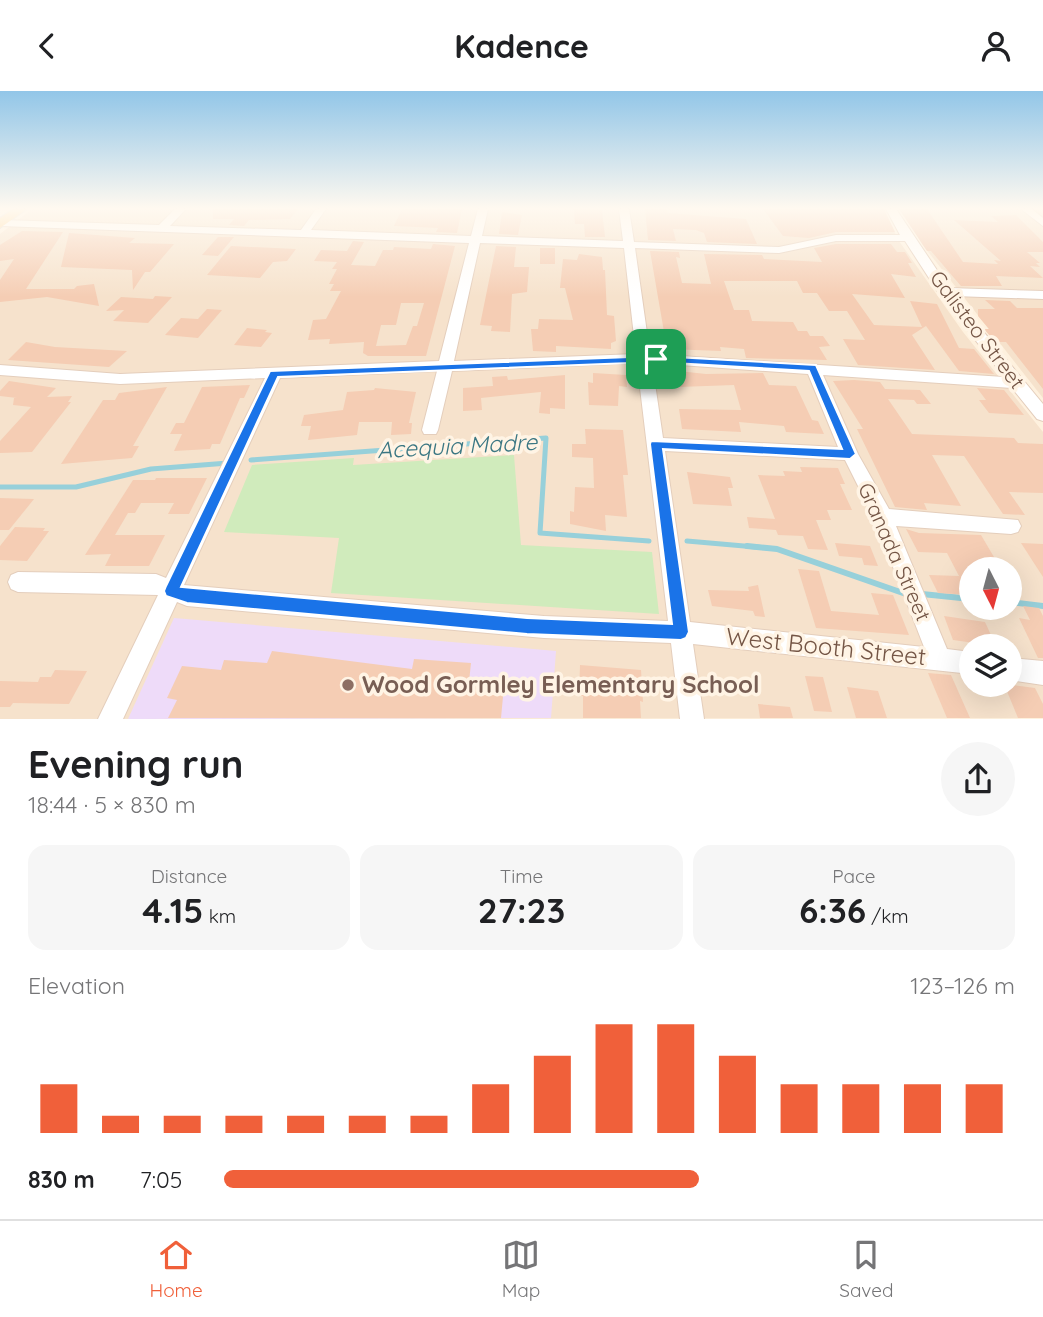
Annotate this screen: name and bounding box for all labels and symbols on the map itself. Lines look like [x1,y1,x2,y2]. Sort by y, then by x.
street label: Galisteo Street [925,265,1031,394]
pin [626,329,686,389]
water label: Acequia Madre [376,427,539,464]
street label: Granada Street [853,478,937,625]
north arrow [959,557,1022,619]
street label: West Booth Street [725,621,928,671]
place label: Wood Gormley Elementary School [362,669,759,699]
marker: Wood Gormley Elementary School [340,677,356,693]

